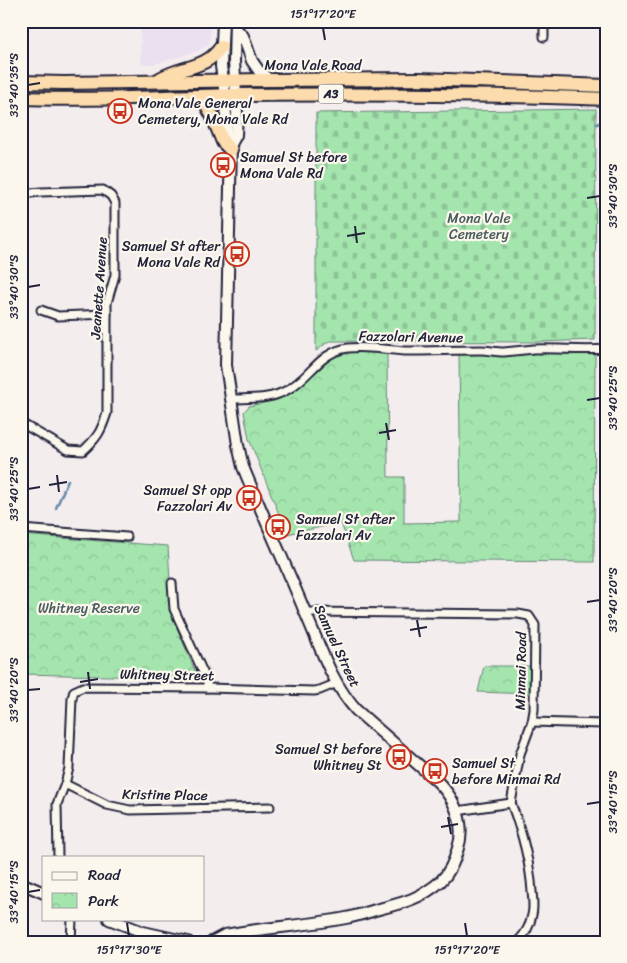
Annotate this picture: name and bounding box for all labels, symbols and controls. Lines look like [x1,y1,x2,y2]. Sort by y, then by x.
text: 151°17'20"E [290,3,357,25]
text: 33°40'35"S [3,52,25,117]
street label: Mona Vale Road [265,53,363,78]
road number: A3 [318,85,344,104]
place label: Mona Vale General Cemetery, Mona Vale Rd [138,91,289,132]
bus stop icon: Mona Vale General Cemetery, Mona Vale Rd [107,98,133,124]
place label: Samuel St before Mona Vale Rd [240,145,347,186]
bus stop icon: Samuel St before Mona Vale Rd [210,152,236,178]
text: 33°40'30"S [602,163,624,228]
park label: Mona Vale Cemetery [447,206,511,247]
place label: Samuel St after Mona Vale Rd [122,234,222,275]
street label: Jeanette Avenue [83,236,115,341]
bus stop icon: Samuel St after Mona Vale Rd [224,241,250,267]
text: 33°40'30"S [3,254,25,319]
street label: Fazzolari Avenue [359,324,463,350]
text: 33°40'25"S [602,365,624,430]
text: 33°40'25"S [3,456,25,521]
place label: Samuel St opp Fazzolari Av [144,478,233,519]
bus stop icon: Samuel St opp Fazzolari Av [236,485,262,511]
place label: Samuel St after Fazzolari Av [296,507,396,548]
bus stop icon: Samuel St after Fazzolari Av [265,514,291,540]
text: 33°40'20"S [602,567,624,632]
park label: Whitney Reserve [38,596,140,621]
street label: Samuel Street [307,600,367,692]
street label: Minmai Road [508,630,534,710]
text: 33°40'20"S [3,657,25,722]
street label: Whitney Street [120,662,214,688]
place label: Samuel St before Whitney St [275,737,382,778]
bus stop icon: Samuel St before Whitney St [386,744,412,770]
place label: Samuel St before Minmai Rd [452,751,562,792]
bus stop icon: Samuel St before Minmai Rd [422,758,448,784]
text: 33°40'15"S [602,770,624,833]
street label: Kristine Place [122,782,208,808]
legend [42,856,205,920]
text: 33°40'15"S [3,860,25,923]
text: Road [88,862,121,888]
text: Park [88,888,119,914]
text: 151°17'30"E [96,939,163,961]
text: 151°17'20"E [434,939,501,961]

